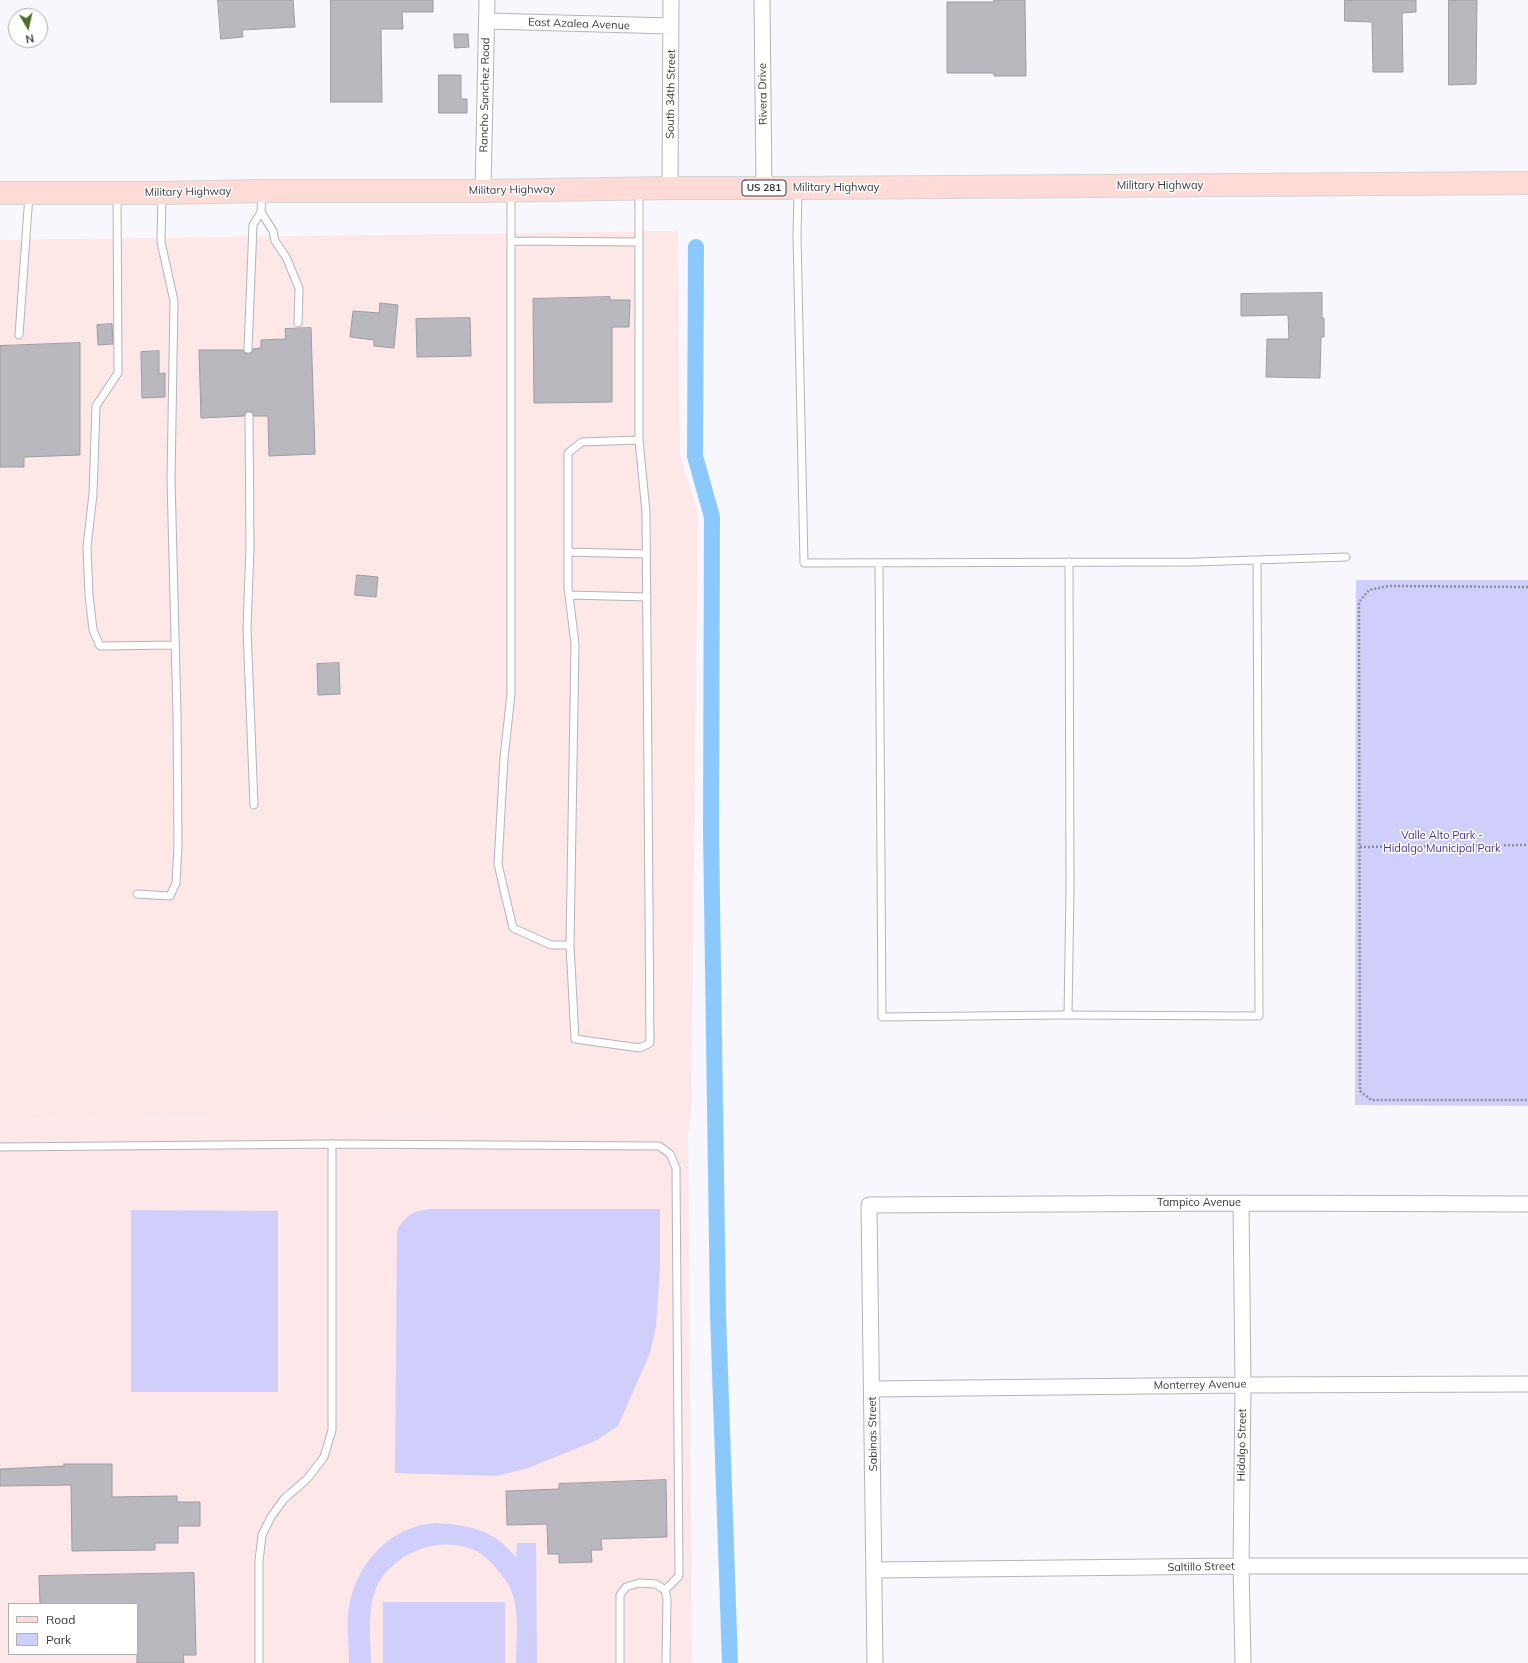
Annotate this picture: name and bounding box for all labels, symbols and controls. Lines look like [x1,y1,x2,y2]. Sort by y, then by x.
north arrow [8,8,48,48]
street label: East Azalea Avenue [528,16,630,32]
text: N [25,31,35,46]
street label: Rancho Sanchez Road [477,37,493,153]
street label: South 34th Street [664,49,678,139]
street label: Rivera Drive [756,63,770,125]
street label: Military Highway [1117,179,1203,193]
road number: US 281 [742,180,786,196]
street label: Military Highway [793,181,879,195]
street label: Military Highway [469,183,555,197]
street label: Military Highway [145,185,231,199]
park label: Valle Alto Park - Hidalgo Municipal Park [1383,829,1501,855]
street label: Tampico Avenue [1157,1196,1241,1210]
street label: Monterrey Avenue [1153,1378,1247,1392]
street label: Sabinas Street [866,1397,880,1471]
street label: Hidalgo Street [1235,1408,1249,1482]
street label: Saltillo Street [1167,1560,1235,1574]
legend [8,1603,138,1655]
text: Road [46,1612,75,1627]
text: Park [46,1632,71,1647]

